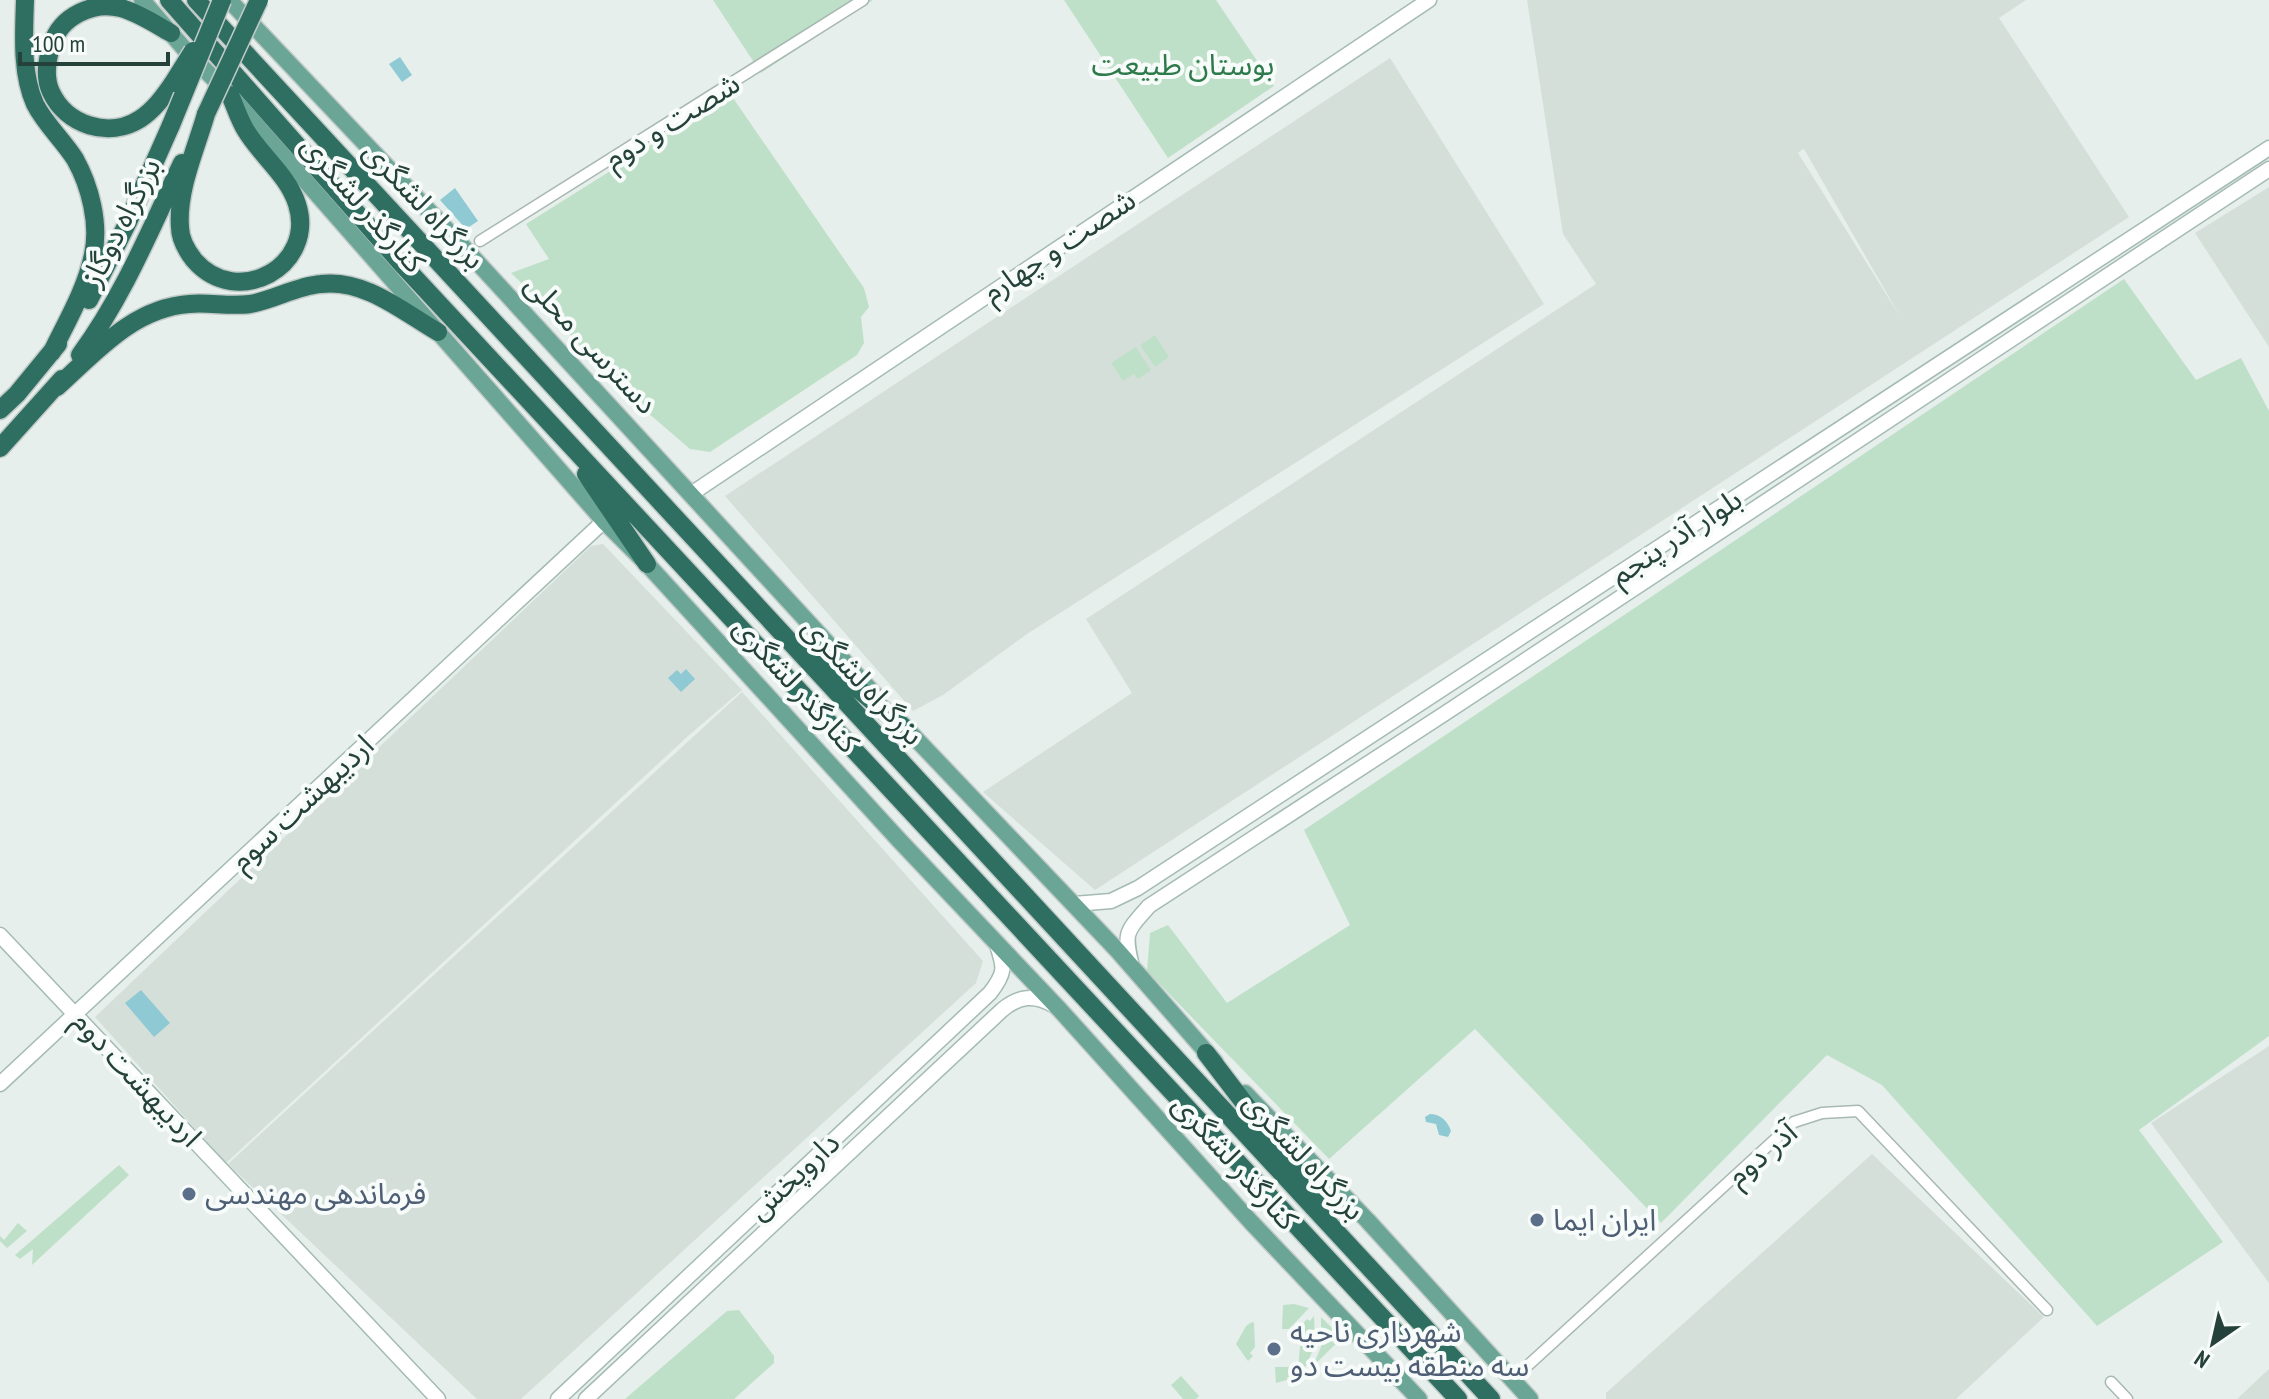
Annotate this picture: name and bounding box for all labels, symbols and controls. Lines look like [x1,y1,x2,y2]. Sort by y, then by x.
scale bar [20,16,168,66]
text: 100 m [32,28,85,59]
park label: بوستان طبیعت [1092,44,1274,83]
street label: شصت و دوم [596,63,749,180]
street label: کنارگذر لشگری [294,126,435,280]
street label: بزرگراه لشگری [356,131,495,277]
street label: بزرگراه دوگاز [70,151,169,293]
street label: شصت و چهارم [974,179,1145,314]
street label: دسترسی محلی [517,265,667,421]
street label: بلوار آذر پنجم [1602,479,1751,597]
street label: بزرگراه لشگری [795,607,934,753]
street label: کنارگذر لشگری [726,608,869,761]
street label: اردیبهشت سوم [221,725,384,881]
street label: اردیبهشت دوم [62,1001,211,1157]
street label: بزرگراه لشگری [1236,1082,1375,1228]
street label: کنارگذر لشگری [1165,1085,1308,1238]
street label: آذر دوم [1717,1111,1808,1197]
street label: داروپخش [739,1122,848,1228]
place label: فرماندهی مهندسی [205,1173,426,1212]
marker: فرماندهی مهندسی [180,1185,198,1203]
place label: ایران ایما [1553,1199,1656,1238]
marker: ایران ایما [1528,1211,1546,1229]
north arrow [2173,1303,2253,1383]
place label: شهرداری ناحیه سه منطقه بیست دو [1290,1311,1529,1384]
marker: شهرداری ناحیه سه منطقه بیست دو [1265,1340,1283,1358]
text: N [2189,1345,2215,1375]

